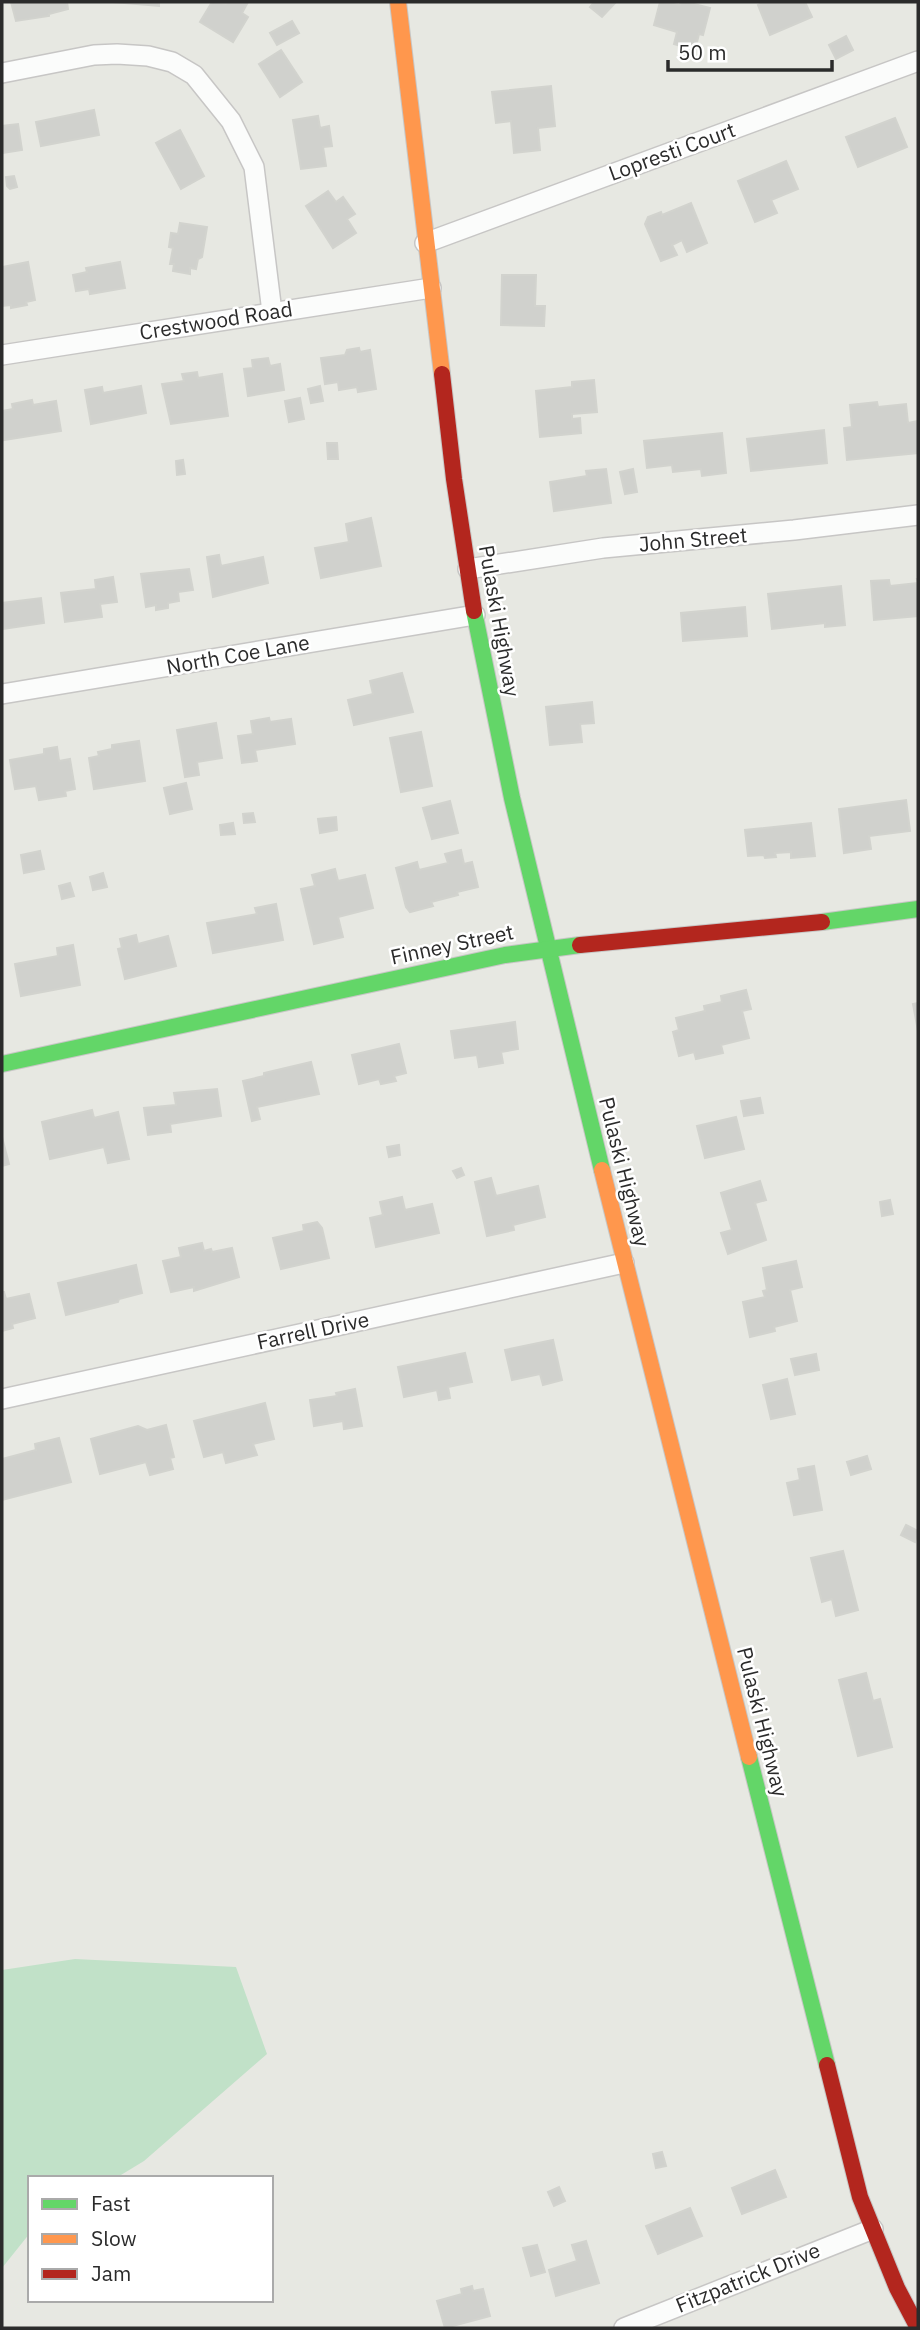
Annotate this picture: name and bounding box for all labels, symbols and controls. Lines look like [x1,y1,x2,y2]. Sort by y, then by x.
scale bar [668,28,832,72]
text: 50 m [678,38,727,66]
street label: Lopresti Court [604,115,739,187]
street label: Crestwood Road [137,294,294,346]
street label: John Street [637,520,748,558]
street label: Pulaski Highway [473,543,527,699]
street label: North Coe Lane [164,628,312,680]
street label: Finney Street [388,917,516,971]
street label: Pulaski Highway [593,1094,657,1250]
street label: Farrell Drive [254,1304,371,1356]
street label: Pulaski Highway [731,1644,795,1800]
legend [28,2176,273,2302]
text: Fast [91,2189,131,2217]
text: Slow [91,2224,137,2252]
street label: Fitzpatrick Drive [671,2235,824,2319]
text: Jam [91,2259,131,2287]

